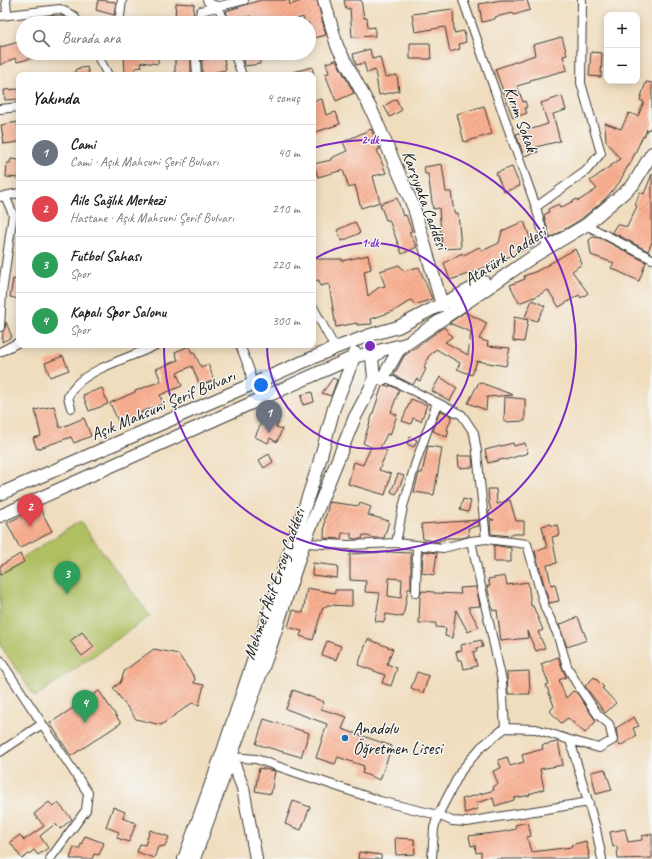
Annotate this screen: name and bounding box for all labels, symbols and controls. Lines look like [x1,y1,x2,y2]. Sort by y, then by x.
map controls [604,12,640,84]
button: + [604,12,640,48]
search box [16,16,316,60]
icon: search [30,27,52,49]
text: Burada ara [62,29,120,48]
button: − [604,48,640,84]
street label: Kırım Sokak [500,84,543,156]
text: Yakında [32,88,79,109]
text: 4 sonuç [267,90,300,106]
text: 2 dk [361,132,380,148]
text: Cami [70,135,95,154]
text: 1 [42,145,48,161]
text: 40 m [278,145,300,161]
street label: Karşıyaka Caddesi [397,148,453,254]
text: Cami · Aşık Mahsuni Şerif Bulvarı [70,154,218,170]
text: Aile Sağlık Merkezi [70,191,165,210]
text: 2 [42,201,48,217]
text: 210 m [272,201,300,217]
text: Hastane · Aşık Mahsuni Şerif Bulvarı [70,210,234,226]
street label: Atatürk Caddesi [460,220,552,290]
text: 1 dk [361,235,380,251]
text: Futbol Sahası [70,247,141,266]
text: 3 [42,257,48,273]
text: 220 m [272,257,300,273]
text: Spor [70,266,91,282]
text: Kapalı Spor Salonu [70,303,166,322]
text: 4 [42,313,48,329]
text: 300 m [272,313,300,329]
text: Spor [70,322,91,338]
centre of rings [363,339,377,353]
street label: Aşık Mahsuni Şerif Bulvarı [88,365,239,445]
your location [251,375,271,395]
pin: 1 [256,400,282,433]
pin: 2 [17,494,43,527]
street label: Mehmet Âkif Ersoy Caddesi [238,504,310,662]
pin: 3 [54,561,80,594]
pin: 4 [72,690,98,723]
place label: Anadolu Öğretmen Lisesi [353,718,444,759]
marker: Anadolu Öğretmen Lisesi [340,733,350,743]

